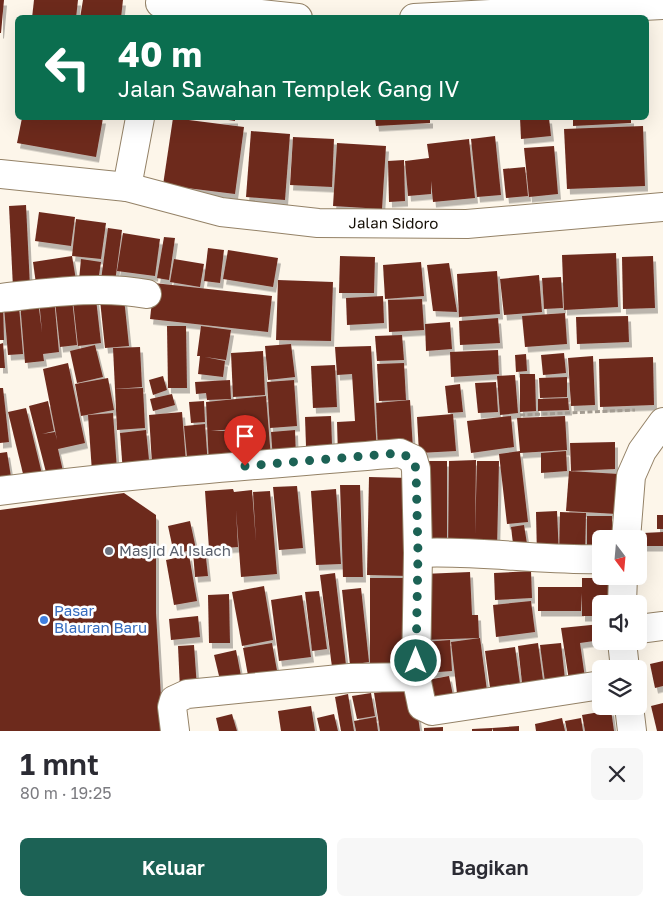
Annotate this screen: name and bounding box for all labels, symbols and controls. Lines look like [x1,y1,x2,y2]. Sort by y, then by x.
text: 40 m [118,33,202,75]
icon: left [35,35,100,100]
text: Jalan Sawahan Templek Gang IV [118,75,459,102]
street label: Jalan Sidoro [349,213,438,232]
pin [224,415,266,466]
icon: arrive [231,422,259,450]
north arrow [592,530,648,585]
map controls [592,530,647,715]
place label: Masjid Al Islach [119,541,231,559]
marker: Masjid Al Islach [103,545,115,557]
button: sound [592,595,647,650]
place label: Pasar Blauran Baru [54,601,147,636]
marker: Pasar Blauran Baru [38,614,50,626]
position arrow [389,634,441,686]
button: layers [592,660,647,715]
text: 1 mnt [20,746,99,782]
button: close [591,748,643,800]
text: 80 m · 19:25 [20,783,111,803]
button: Keluar [20,838,327,896]
button: Bagikan [337,838,643,896]

